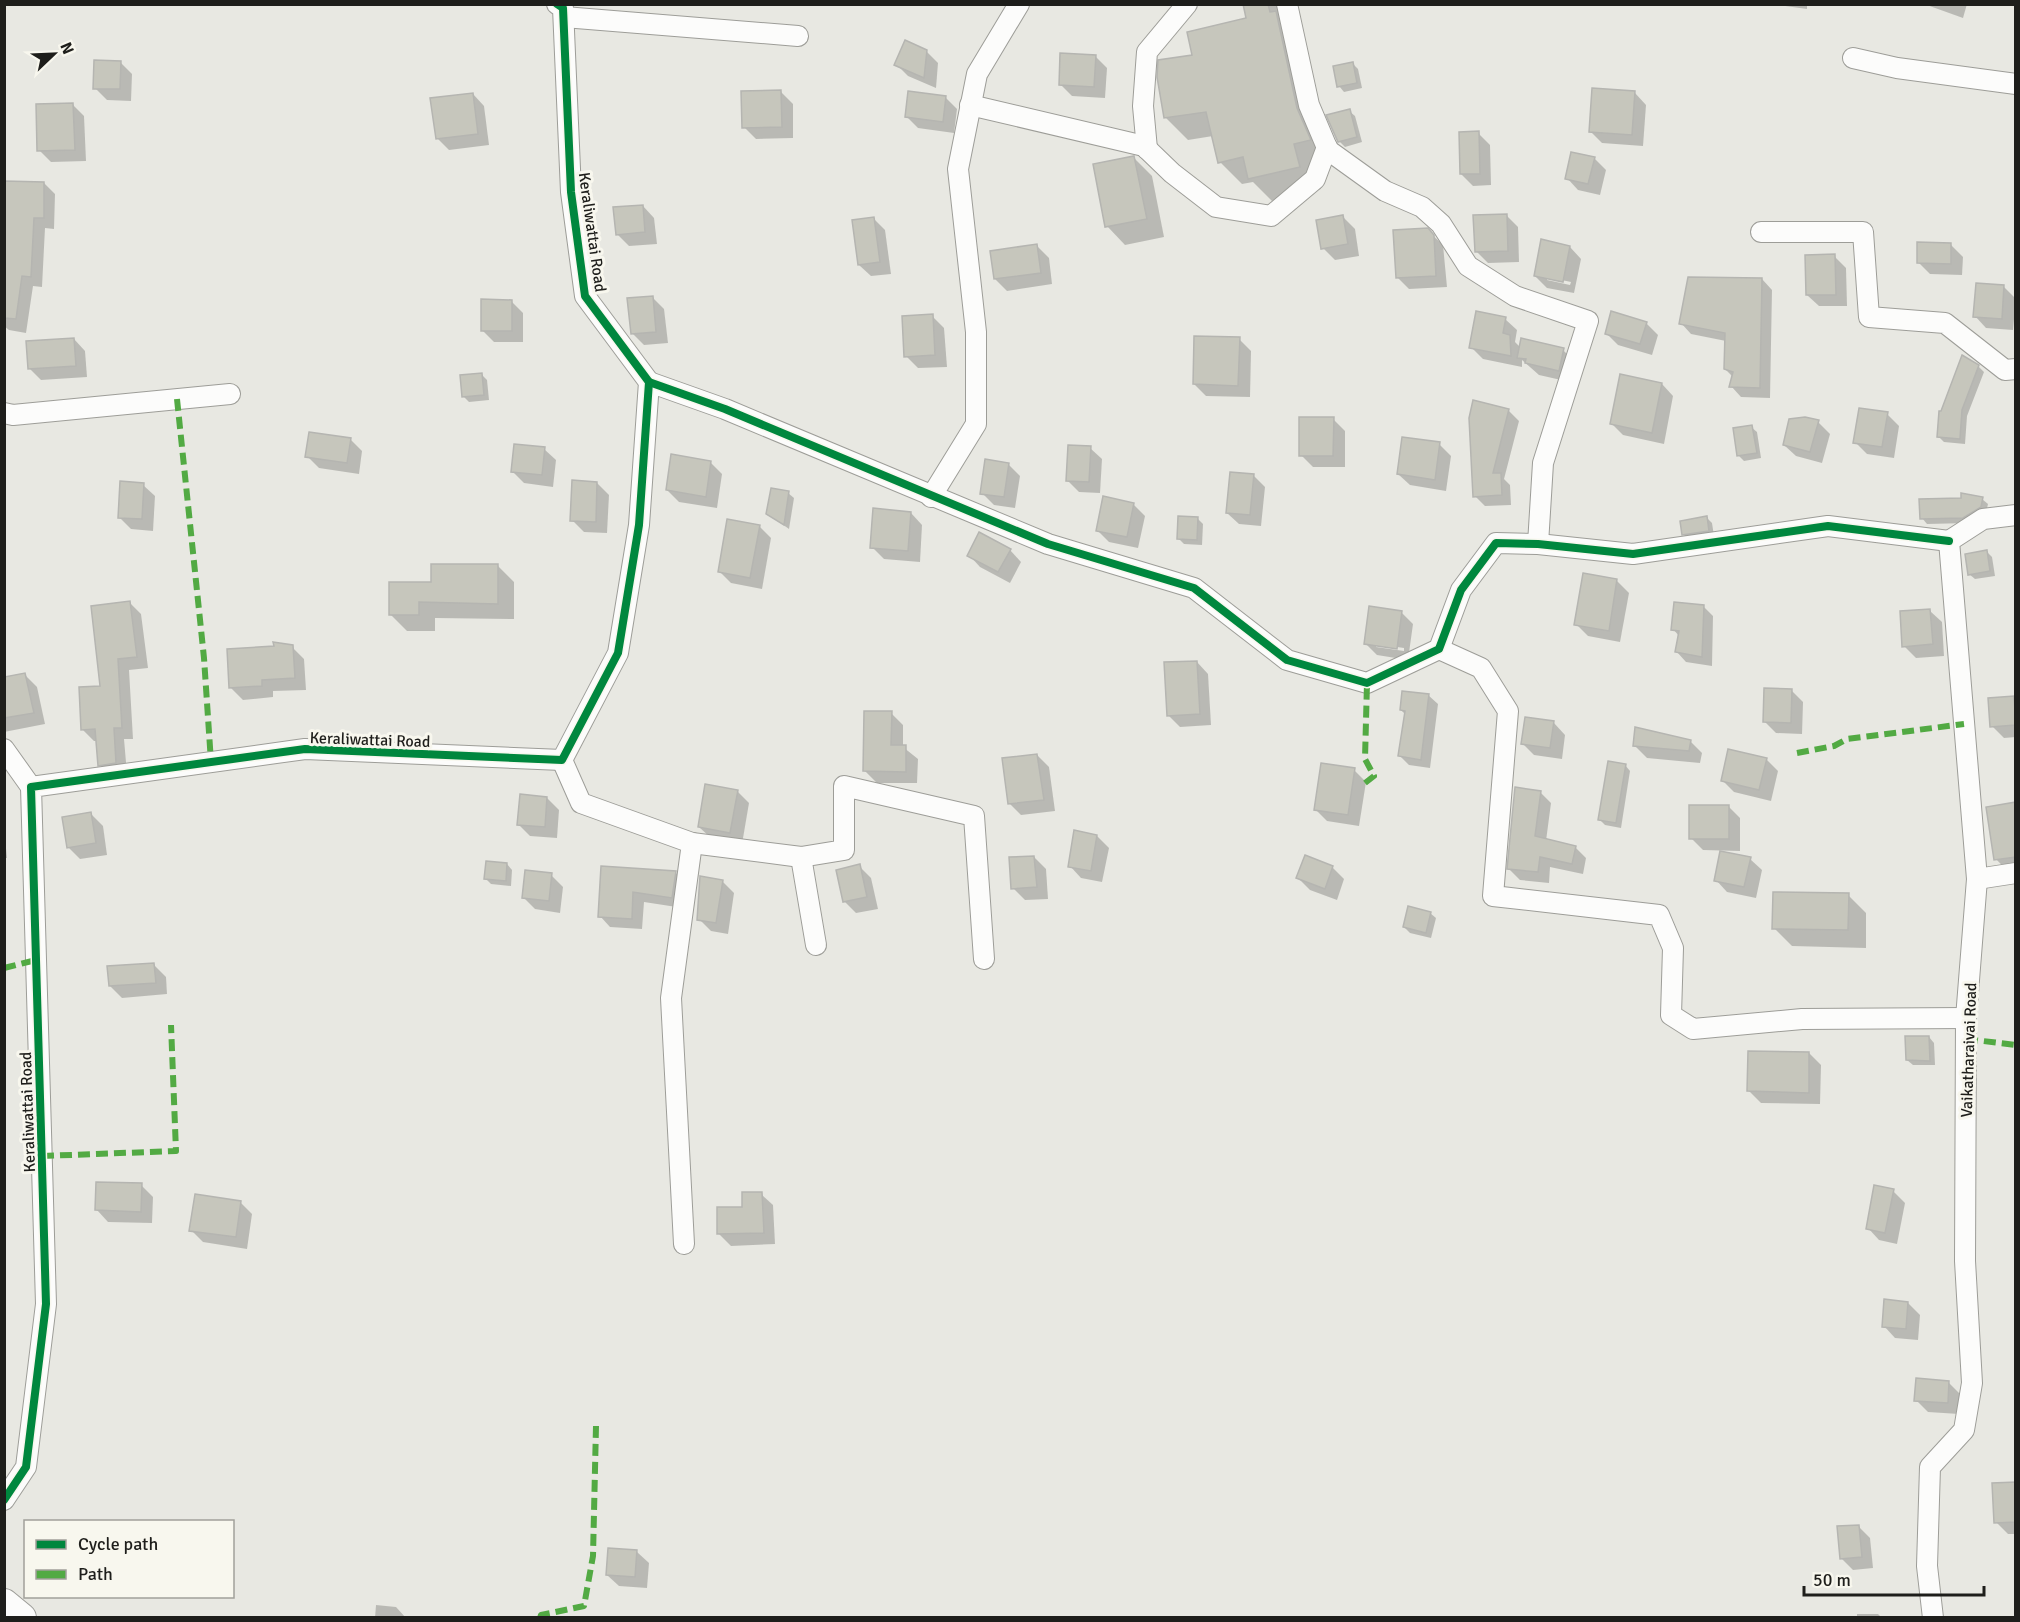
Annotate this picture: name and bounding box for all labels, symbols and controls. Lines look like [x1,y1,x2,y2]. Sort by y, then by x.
north arrow [24,24,84,84]
text: N [56,39,78,58]
street label: Keraliwattai Road [574,171,610,293]
street label: Keraliwattai Road [309,728,431,752]
street label: Vaikatharaivai Road [1957,982,1981,1118]
street label: Keraliwattai Road [16,1051,40,1173]
legend [24,1520,234,1598]
text: Cycle path [78,1533,158,1555]
scale bar [1804,1559,1984,1597]
text: Path [78,1563,113,1585]
text: 50 m [1813,1569,1851,1591]

